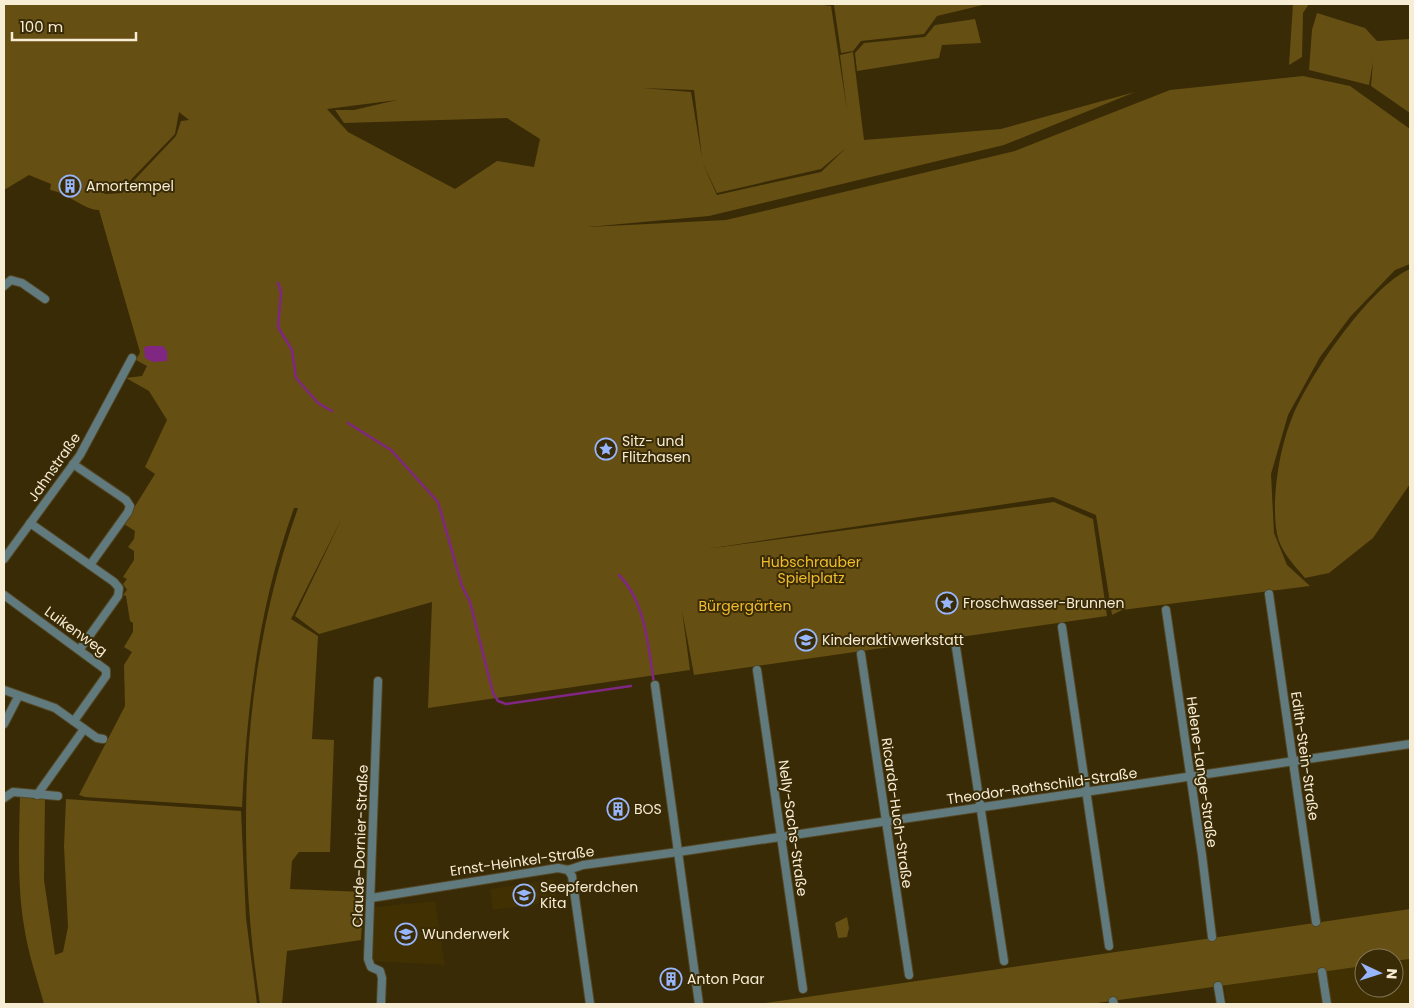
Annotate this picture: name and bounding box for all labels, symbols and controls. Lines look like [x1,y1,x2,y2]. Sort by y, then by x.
scale bar [12,10,136,42]
text: 100 m [20,16,63,37]
building icon: Amortempel [58,174,82,198]
place label: Amortempel [86,176,174,196]
street label: Jahnstraße [23,428,85,506]
place label: Sitz- und Flitzhasen [622,431,691,467]
place icon: Sitz- und Flitzhasen [594,437,618,461]
park label: Hubschrauber Spielplatz [761,552,861,588]
place icon: Froschwasser-Brunnen [935,591,959,615]
place label: Froschwasser-Brunnen [963,593,1125,613]
park label: Bürgergärten [698,596,792,616]
street label: Luikenweg [41,601,111,661]
school or university icon: Kinderaktivwerkstatt [794,628,818,652]
place label: Kinderaktivwerkstatt [822,630,964,650]
street label: Edith-Stein-Straße [1286,690,1324,822]
street label: Helene-Lange-Straße [1181,695,1223,849]
street label: Ricarda-Huch-Straße [877,736,918,890]
street label: Nelly-Sachs-Straße [774,759,813,898]
street label: Theodor-Rothschild-Straße [945,763,1139,809]
street label: Claude-Dornier-Straße [347,764,373,928]
building icon: BOS [606,797,630,821]
place label: BOS [634,799,662,819]
street label: Ernst-Heinkel-Straße [449,841,596,881]
place label: Seepferdchen Kita [540,877,638,913]
school or university icon: Seepferdchen Kita [512,883,536,907]
school or university icon: Wunderwerk [394,922,418,946]
place label: Wunderwerk [422,924,510,944]
north arrow [1354,948,1404,998]
building icon: Anton Paar [659,967,683,991]
text: N [1382,968,1402,980]
place label: Anton Paar [687,969,764,989]

